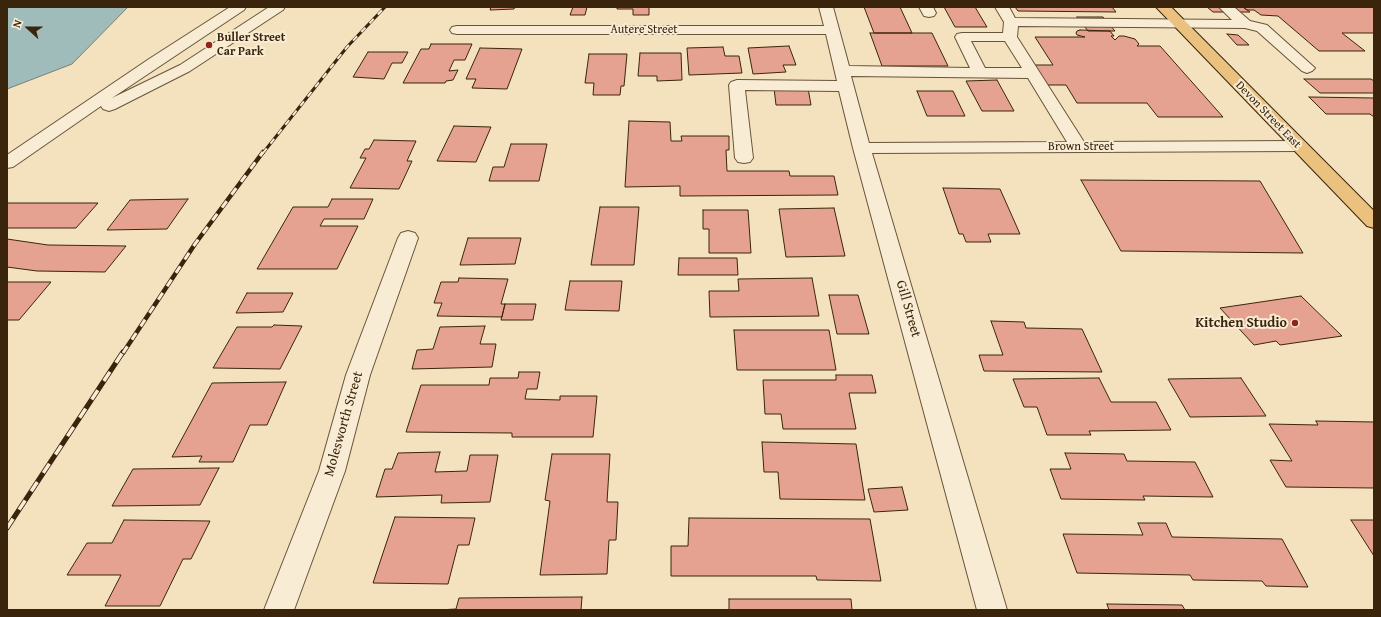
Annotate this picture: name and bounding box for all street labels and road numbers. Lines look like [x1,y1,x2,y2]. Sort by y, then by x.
street label: Autere Street [610,23,678,37]
street label: Devon Street East [1232,78,1304,152]
street label: Brown Street [1048,140,1114,154]
street label: Gill Street [892,279,924,339]
street label: Molesworth Street [321,369,367,479]

